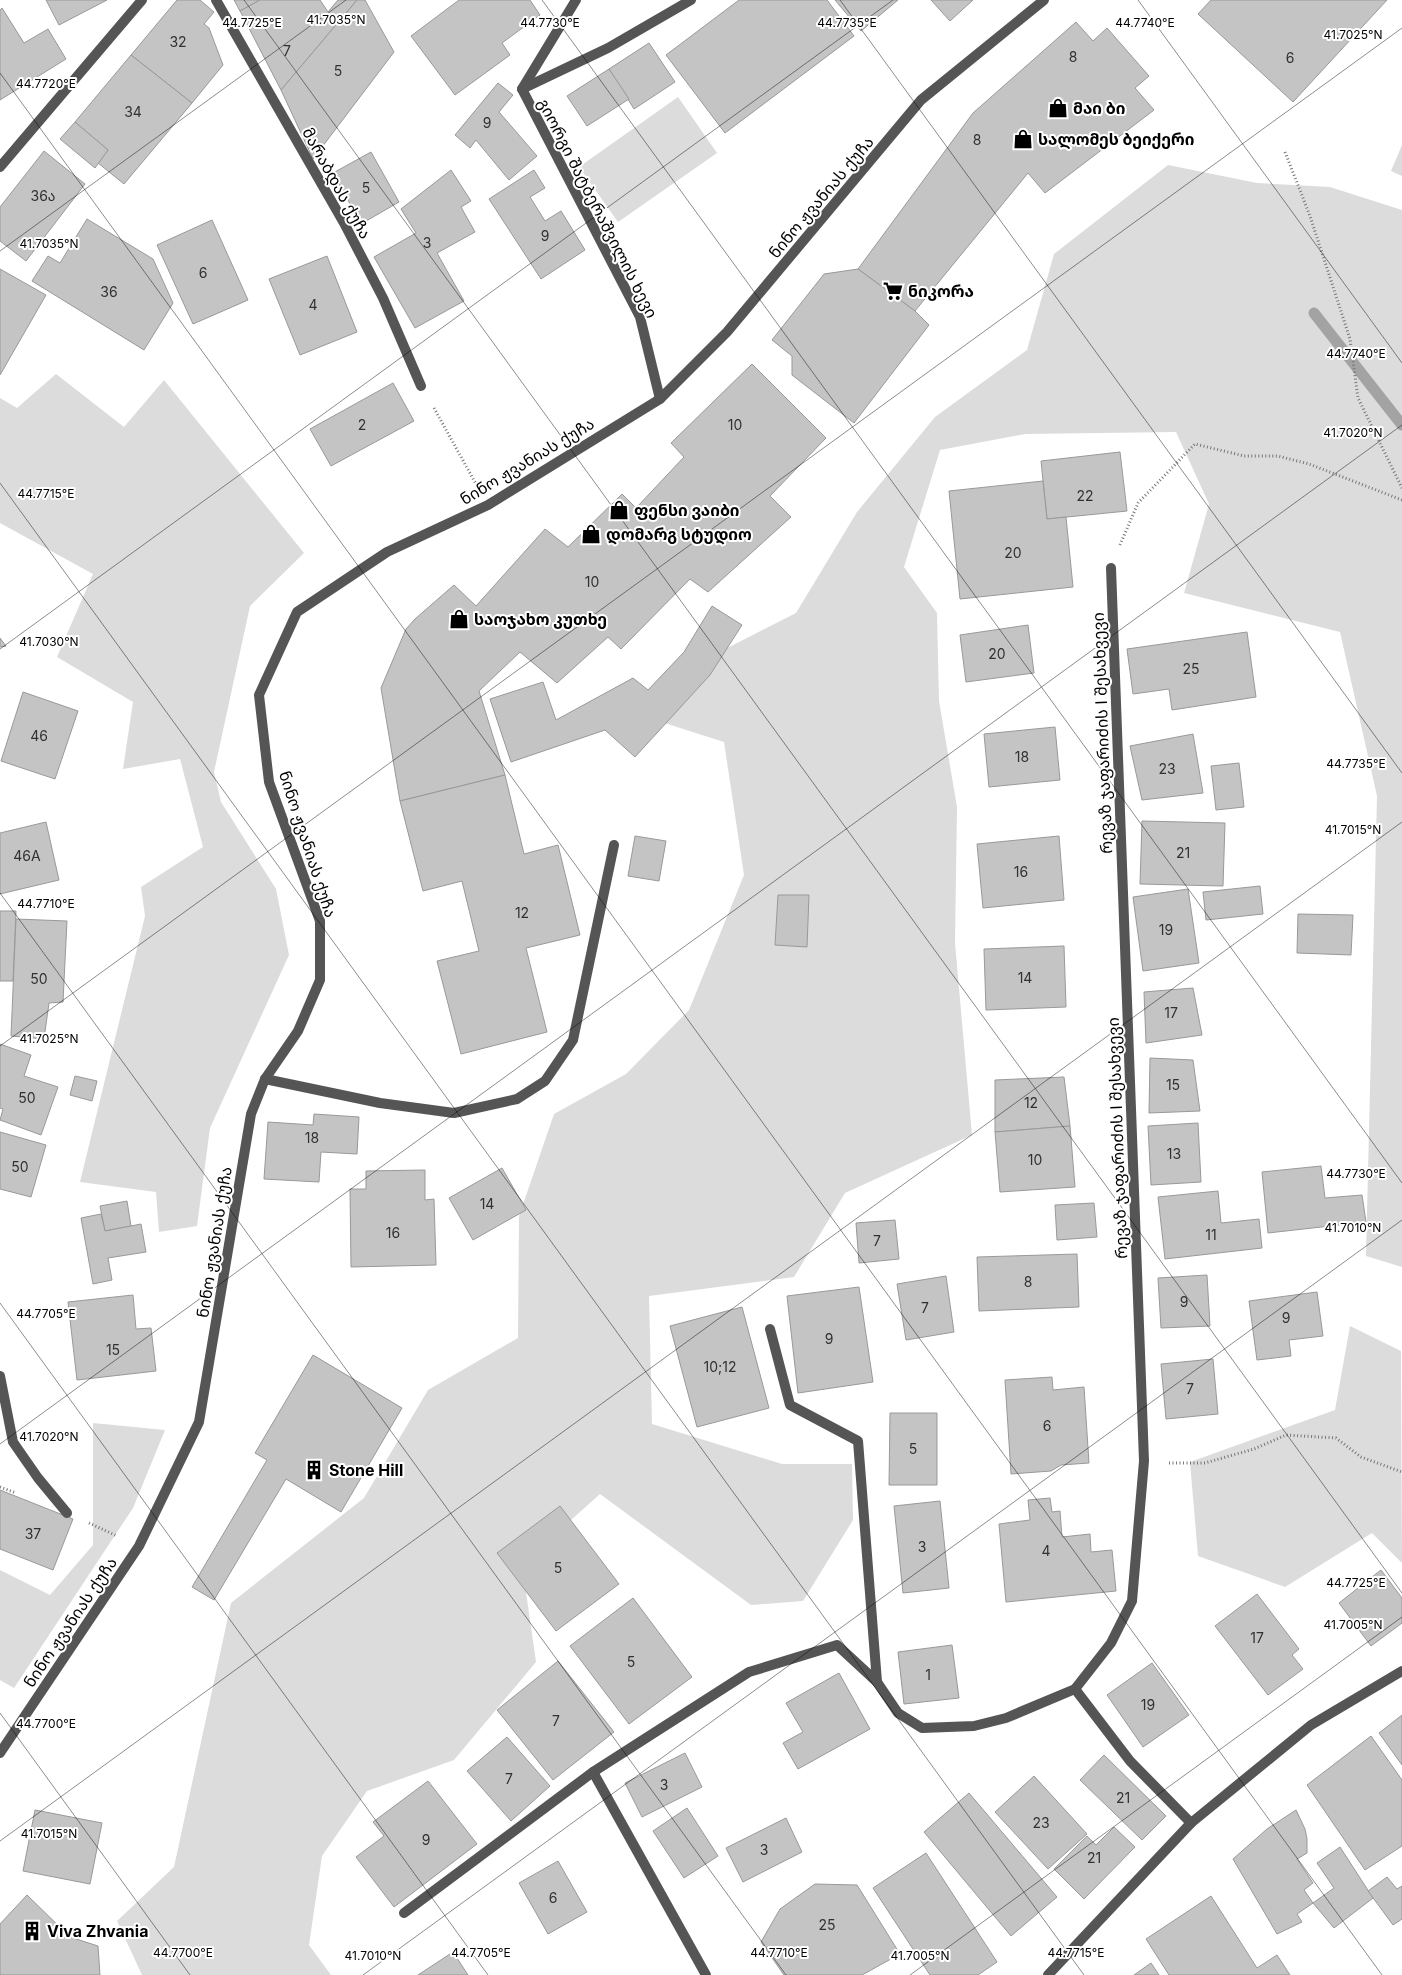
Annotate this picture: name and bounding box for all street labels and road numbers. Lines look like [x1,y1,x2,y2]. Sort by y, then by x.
street label: გიორგი შატბერაშვილის ხევი [533,95,662,322]
street label: მარაბდას ქუჩა [297,124,376,243]
street label: ნინო ჟვანიას ქუჩა [764,132,878,262]
street label: ნინო ჟვანიას ქუჩა [456,413,598,509]
street label: რევაზ ჯაფარიძის I შესახვევი [1088,612,1116,854]
street label: ნინო ჟვანიას ქუჩა [275,768,341,920]
street label: რევაზ ჯაფარიძის I შესახვევი [1103,1017,1131,1259]
street label: ნინო ჟვანიას ქუჩა [192,1165,236,1319]
street label: ნინო ჟვანიას ქუჩა [19,1553,121,1691]

